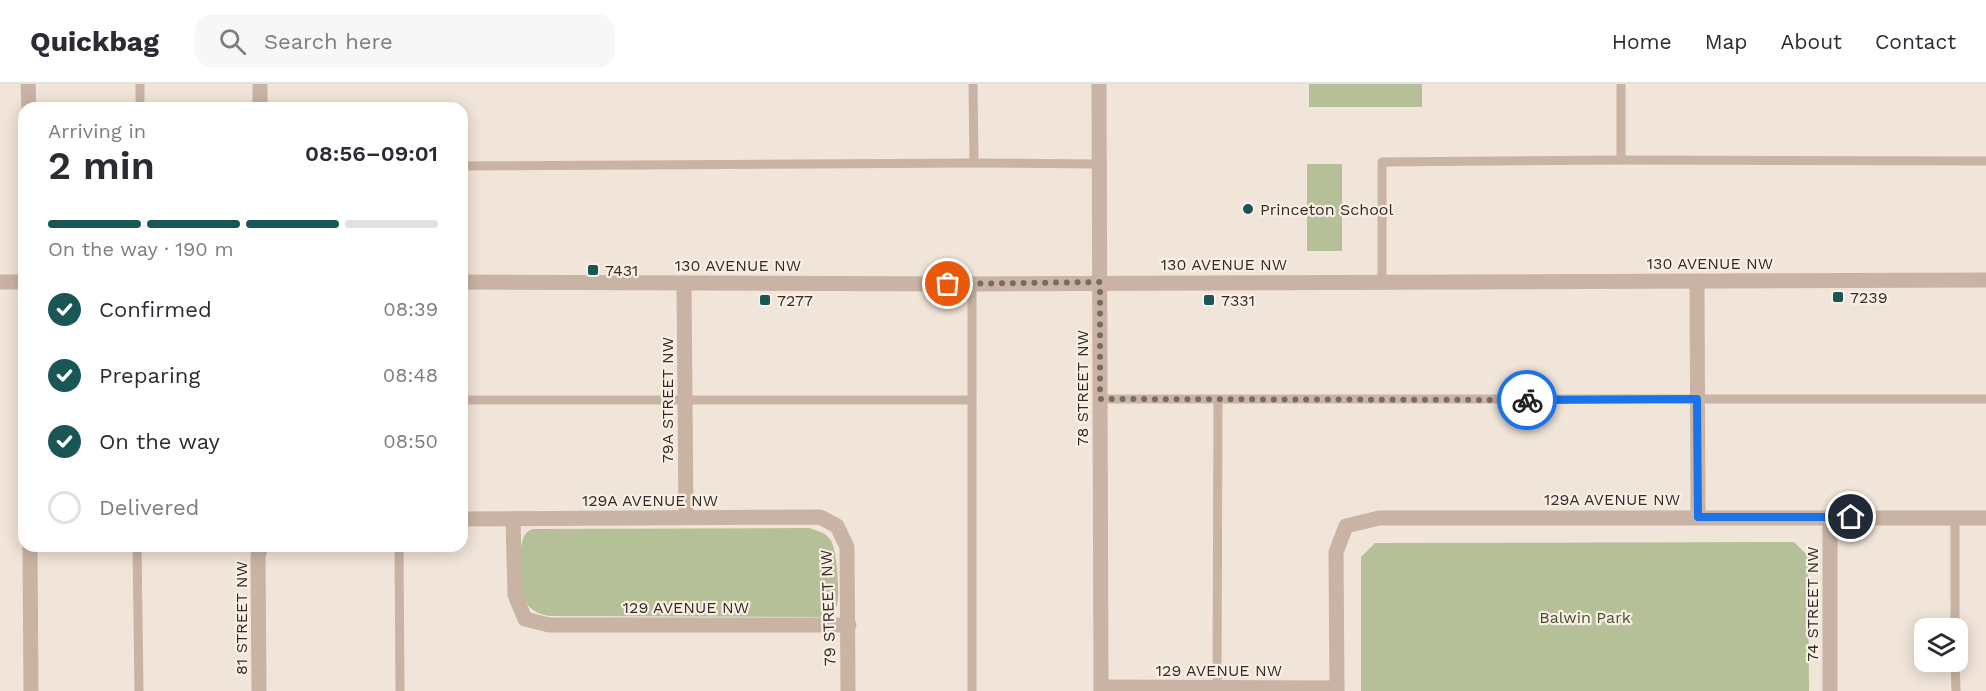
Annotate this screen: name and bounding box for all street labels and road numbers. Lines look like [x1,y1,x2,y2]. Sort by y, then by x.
street label: 130 AVENUE NW [1647,254,1773,273]
street label: 130 AVENUE NW [1161,255,1287,274]
street label: 130 AVENUE NW [675,256,801,275]
street label: 78 STREET NW [1073,330,1092,446]
street label: 79A STREET NW [658,337,677,463]
street label: 129A AVENUE NW [1544,490,1680,509]
street label: 129A AVENUE NW [582,491,718,510]
street label: 74 STREET NW [1803,546,1822,662]
street label: 79 STREET NW [816,549,840,667]
street label: 81 STREET NW [232,561,251,675]
street label: 129 AVENUE NW [623,598,749,617]
street label: 129 AVENUE NW [1156,661,1282,680]

